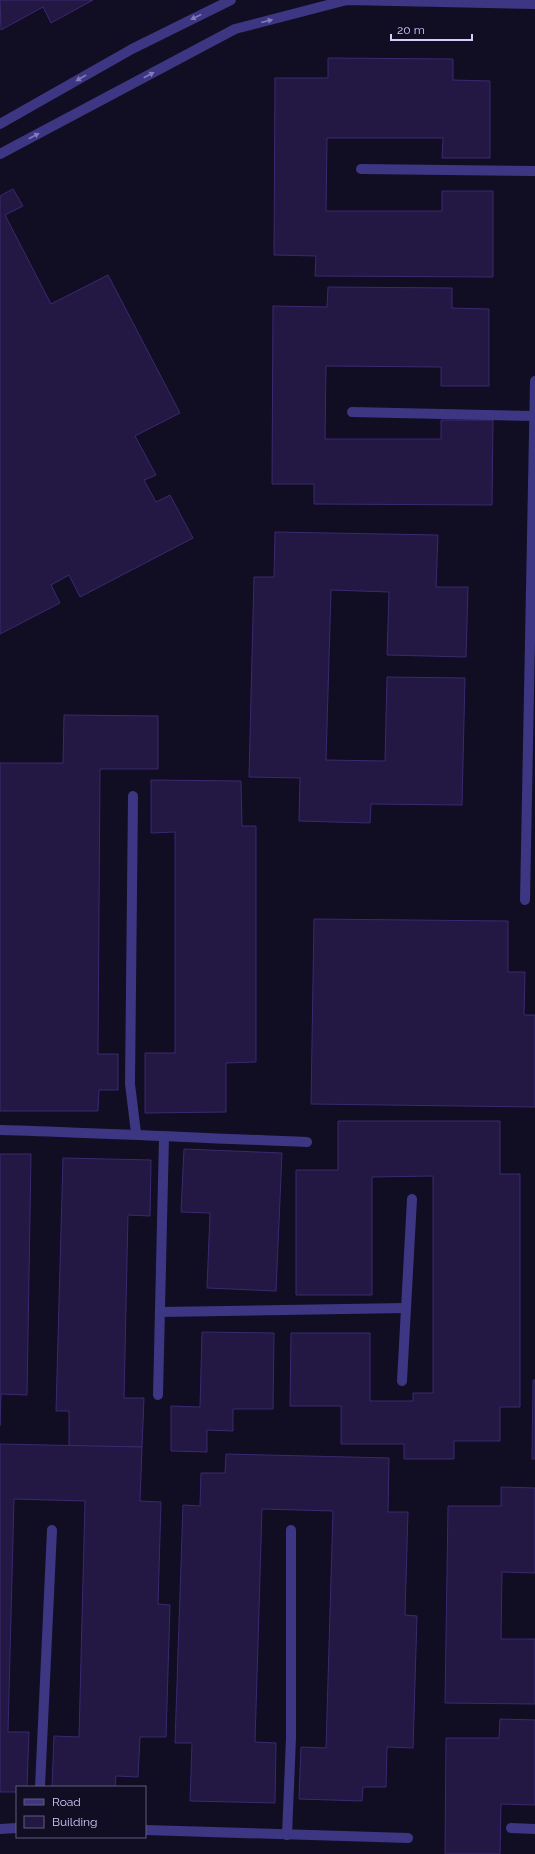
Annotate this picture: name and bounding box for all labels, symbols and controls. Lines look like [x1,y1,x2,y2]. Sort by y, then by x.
one-way arrow [190,14,202,20]
scale bar [391,16,472,42]
one-way arrow [261,18,273,24]
text: 20 m [397,23,425,37]
one-way arrow [143,71,155,78]
one-way arrow [75,74,87,81]
one-way arrow [29,132,40,139]
legend [16,1786,146,1838]
text: Road [52,1795,81,1809]
text: Building [52,1815,98,1829]

